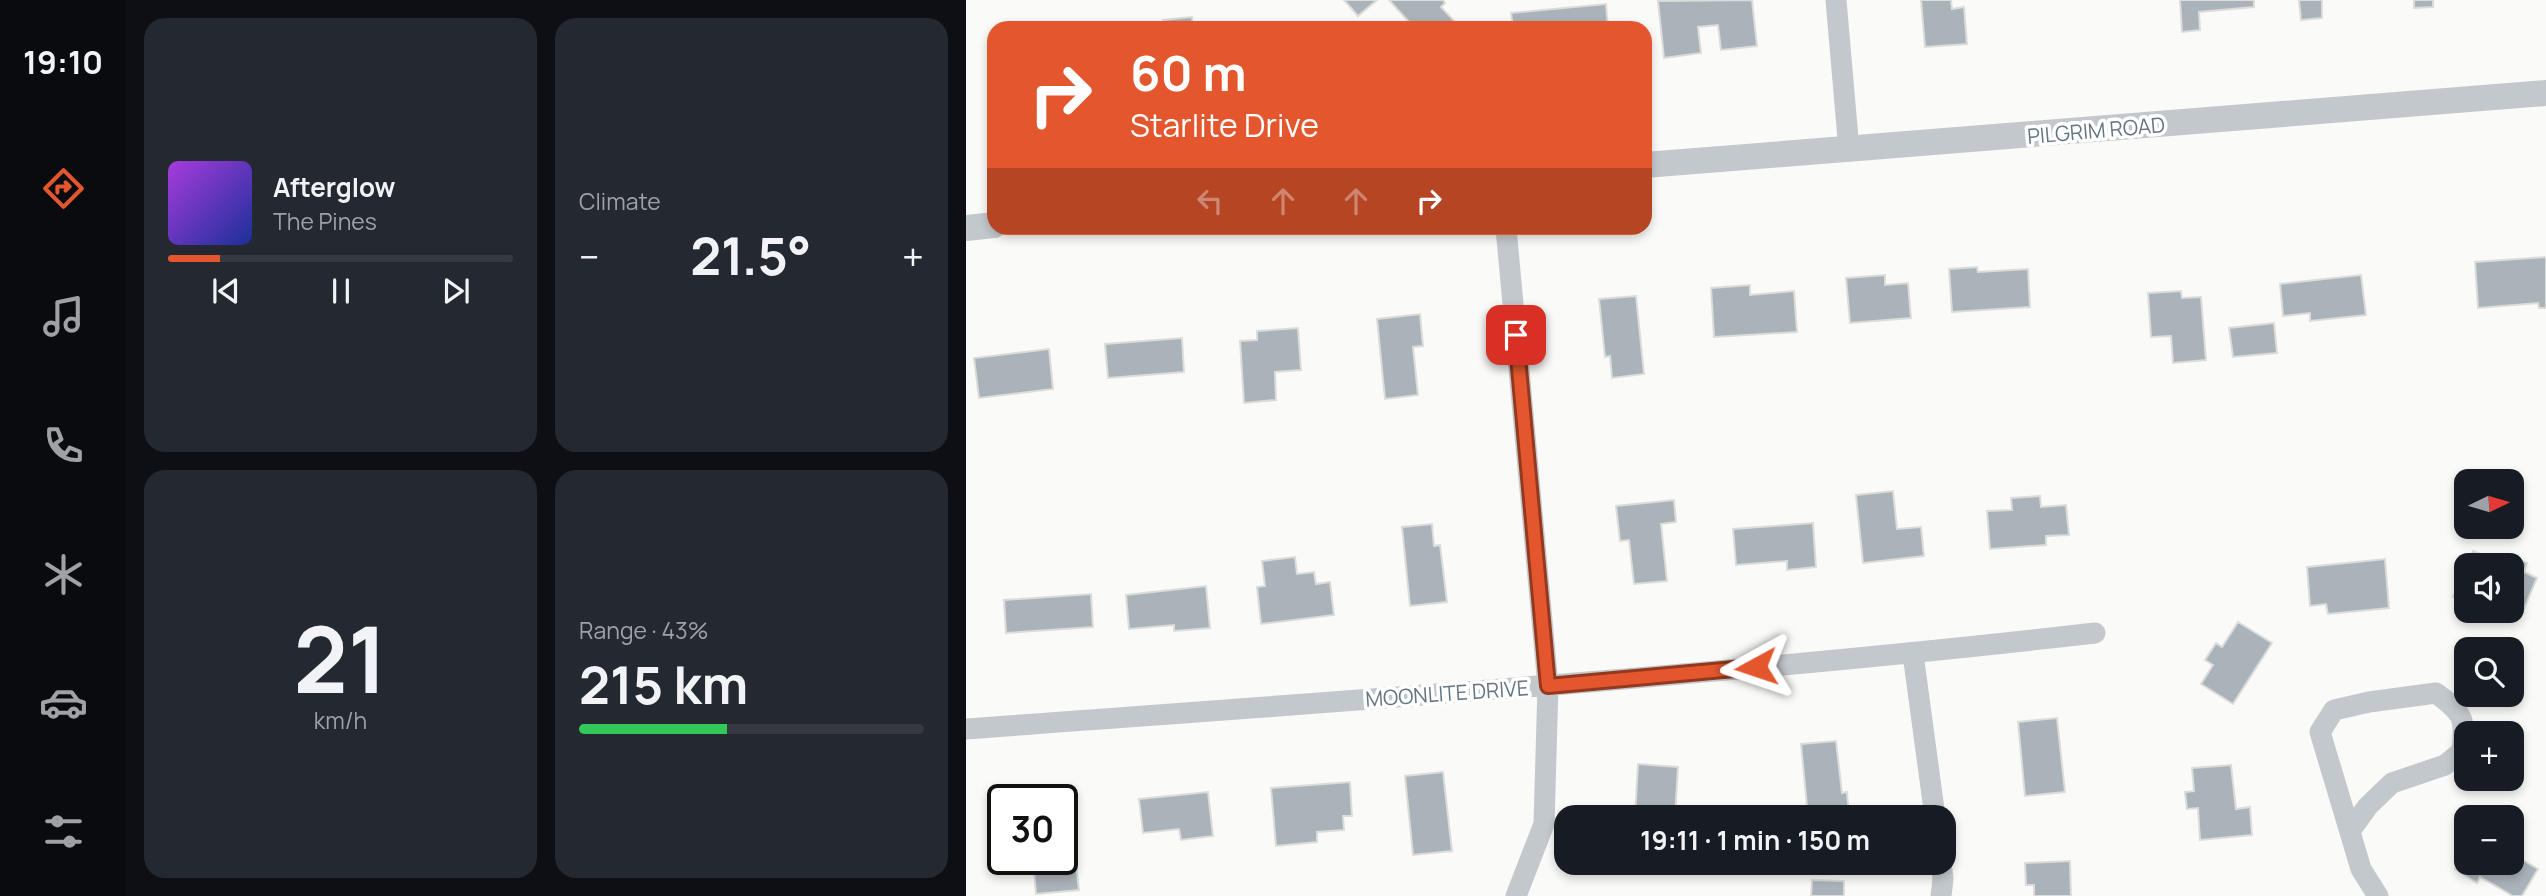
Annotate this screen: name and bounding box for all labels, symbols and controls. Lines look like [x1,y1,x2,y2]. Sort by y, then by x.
text: 60 m [1130,39,1247,106]
text: 19:10 [23,40,103,84]
icon: right [1015,49,1106,140]
text: Starlite Drive [1130,103,1319,147]
street label: PILGRIM ROAD [2026,110,2166,150]
icon: directions [39,164,88,213]
text: Afterglow [273,169,395,205]
icon: left [1191,182,1229,220]
icon: ahead [1264,182,1302,220]
icon: ahead [1337,182,1375,220]
icon: right [1410,182,1448,220]
text: Climate [579,185,661,217]
text: The Pines [273,205,377,237]
text: 21.5° [690,220,811,291]
text: − [579,230,600,282]
text: + [902,230,924,282]
icon: previous [207,272,245,310]
icon: pause [322,272,360,310]
icon: next [437,272,475,310]
icon: music [39,292,88,341]
pin [1486,305,1546,365]
icon: arrive [1497,316,1535,354]
icon: phone [39,421,88,470]
north arrow [2454,469,2524,539]
map controls [2454,469,2524,875]
icon: climate [39,550,88,599]
button: sound [2454,553,2524,623]
text: 21 [293,596,388,720]
text: Range · 43% [579,614,708,646]
position arrow [1719,630,1793,704]
button: search [2454,637,2524,707]
text: 215 km [579,649,748,720]
street label: MOONLITE DRIVE [1364,673,1530,713]
icon: car [39,678,88,727]
text: km/h [314,704,367,736]
button: + [2454,721,2524,791]
speed limit sign: 30 [987,784,1078,875]
button: − [2454,805,2524,875]
icon: filters [39,807,88,856]
text: 19:11 · 1 min · 150 m [1640,822,1870,858]

